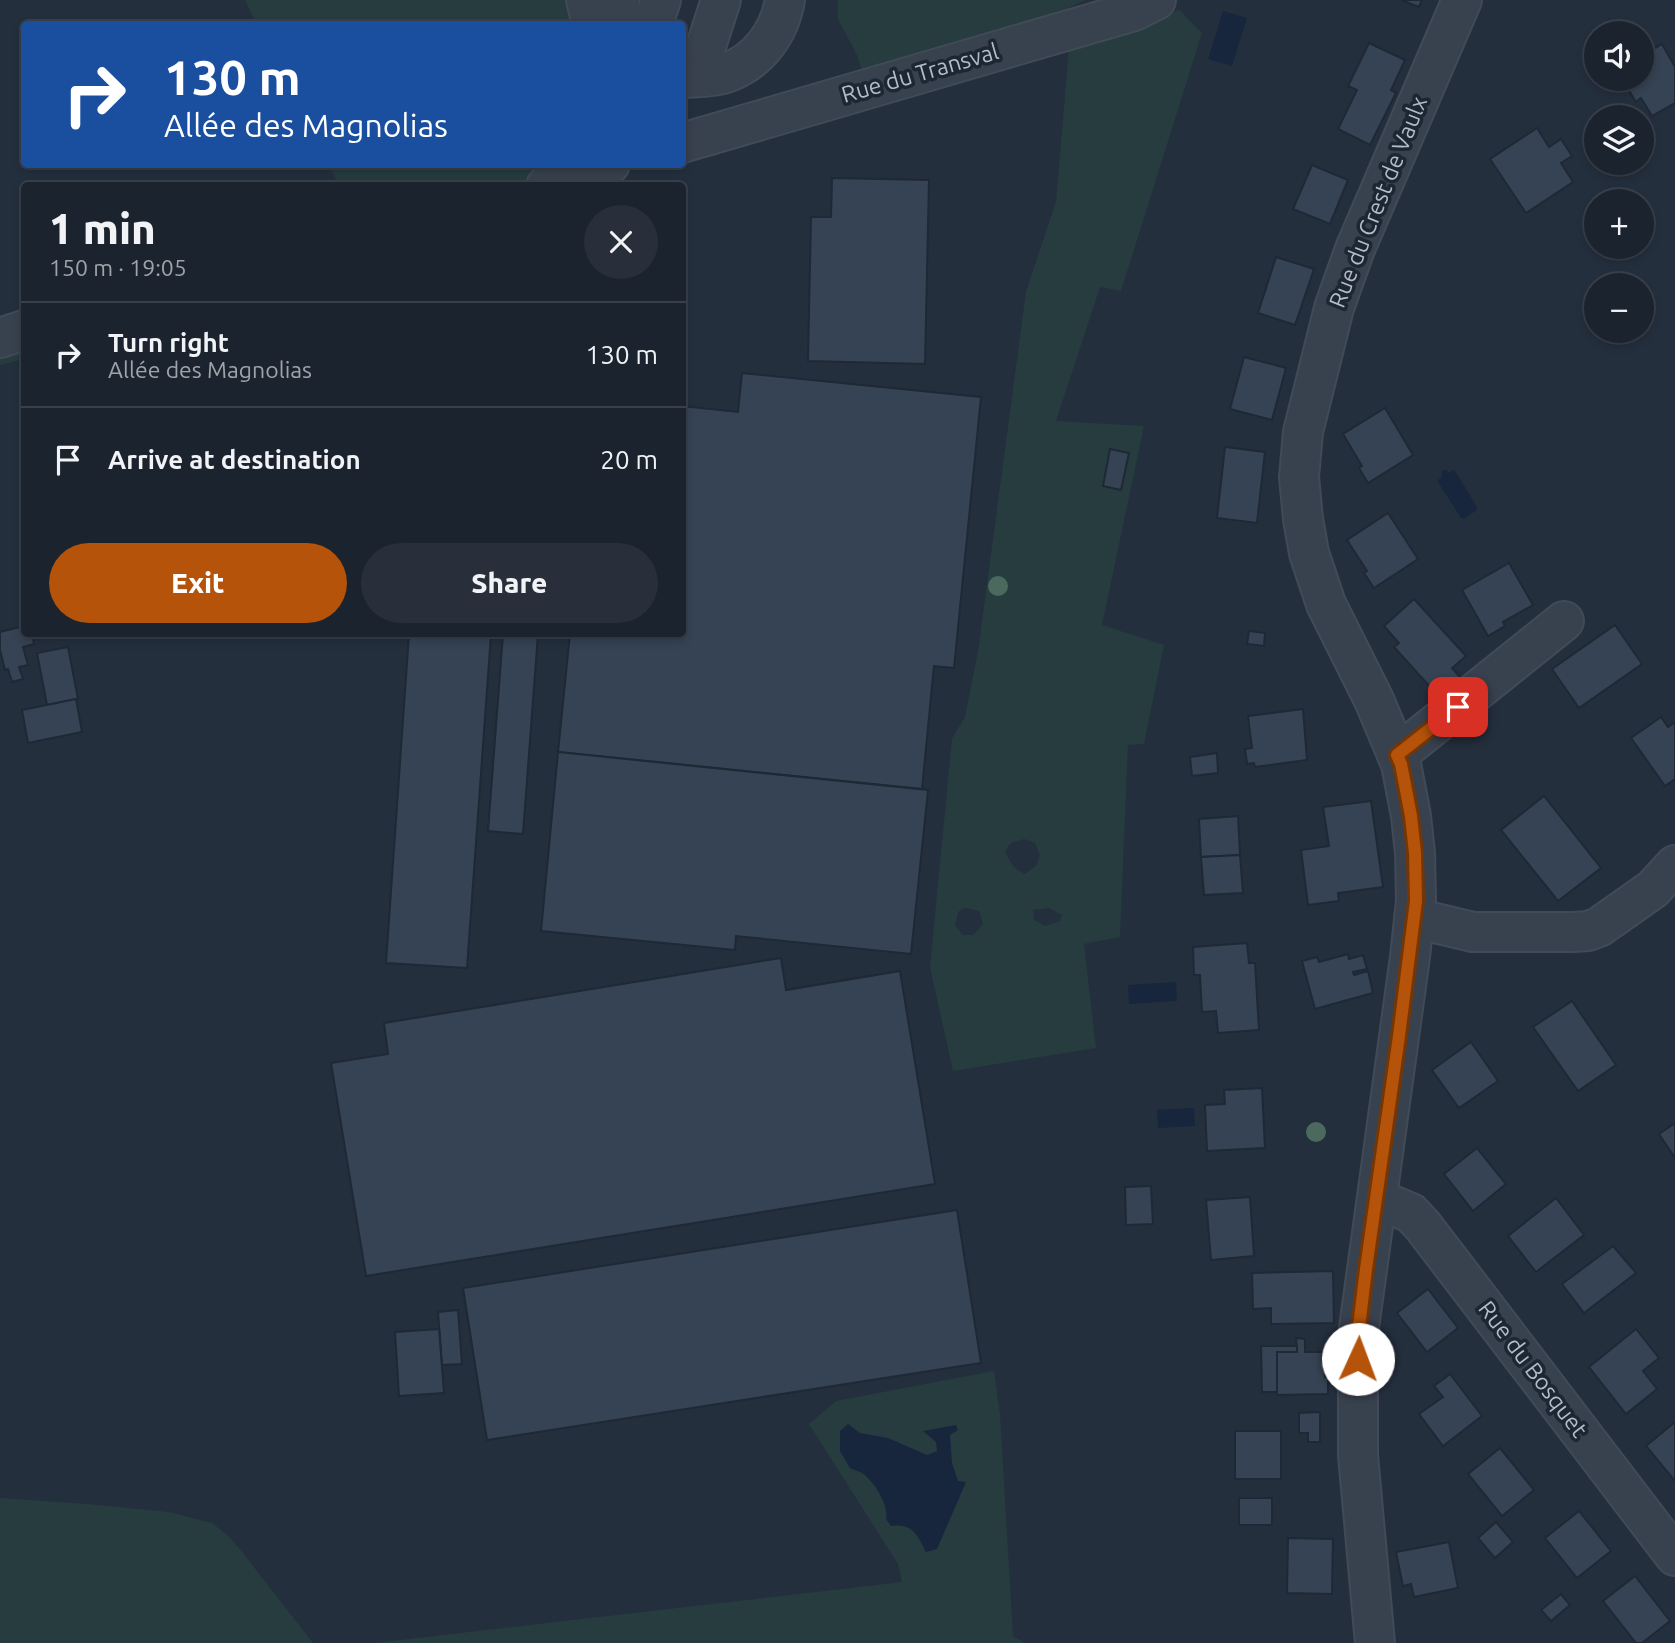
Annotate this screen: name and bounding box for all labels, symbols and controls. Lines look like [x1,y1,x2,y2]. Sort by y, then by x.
map controls [1584,21,1654,343]
button: sound [1584,21,1654,91]
street label: Rue du Transval [839,38,1001,107]
icon: right [49,49,140,140]
text: 130 m [164,49,301,104]
street label: Rue du Crest de Vaulx [1324,92,1431,311]
button: layers [1584,105,1654,175]
text: Allée des Magnolias [164,107,448,143]
button: + [1584,189,1654,259]
text: 1 min [49,205,156,252]
button: close [584,205,658,279]
text: 150 m · 19:05 [49,255,187,280]
button: − [1584,273,1654,343]
text: Turn right [108,328,229,357]
icon: right [49,336,87,374]
text: 130 m [586,340,658,369]
text: Allée des Magnolias [108,357,312,382]
icon: arrive [49,441,87,479]
text: Arrive at destination [108,445,361,474]
text: 20 m [600,445,658,474]
button: Exit [49,543,347,623]
button: Share [361,543,658,623]
pin [1428,677,1488,737]
icon: arrive [1439,688,1477,726]
street label: Rue du Bosquet [1474,1296,1593,1442]
position arrow [1321,1322,1395,1396]

